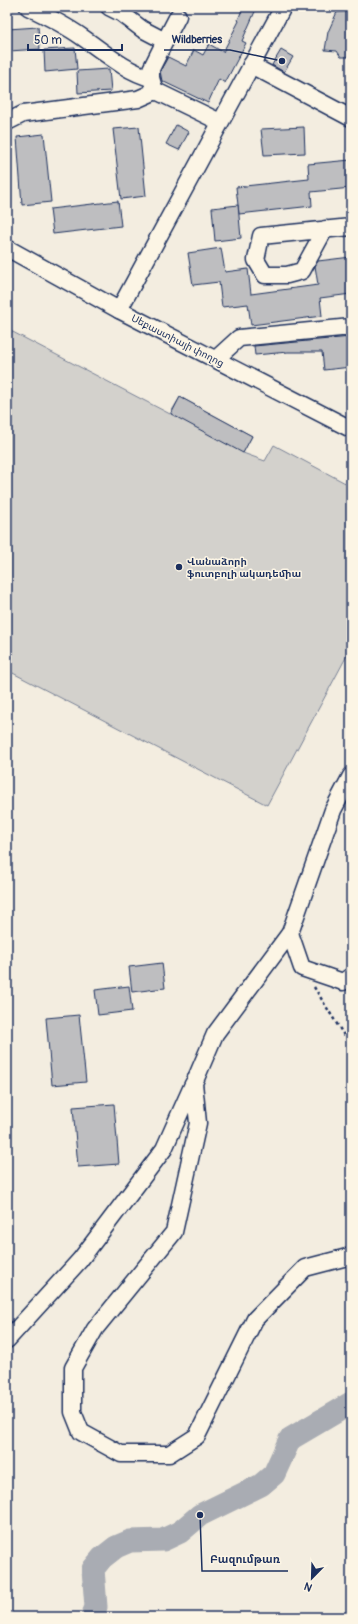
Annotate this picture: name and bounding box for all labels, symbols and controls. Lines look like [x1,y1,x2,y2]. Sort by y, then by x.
scale bar [28,26,122,52]
callout: Wildberries [164,27,230,50]
text: 50 m [34,33,62,48]
text: Wildberries [172,33,222,46]
street label: Սեբաստիայի փողոց [129,312,226,370]
place label: Վանաձորի ֆուտբոլի ակադեմիա [187,556,301,580]
marker: Վանաձորի ֆուտբոլի ակադեմիա [174,562,184,572]
callout: Բազումթառ [202,1548,288,1571]
text: Բազումթառ [210,1553,281,1566]
north arrow [292,1558,332,1598]
text: N [302,1579,314,1594]

